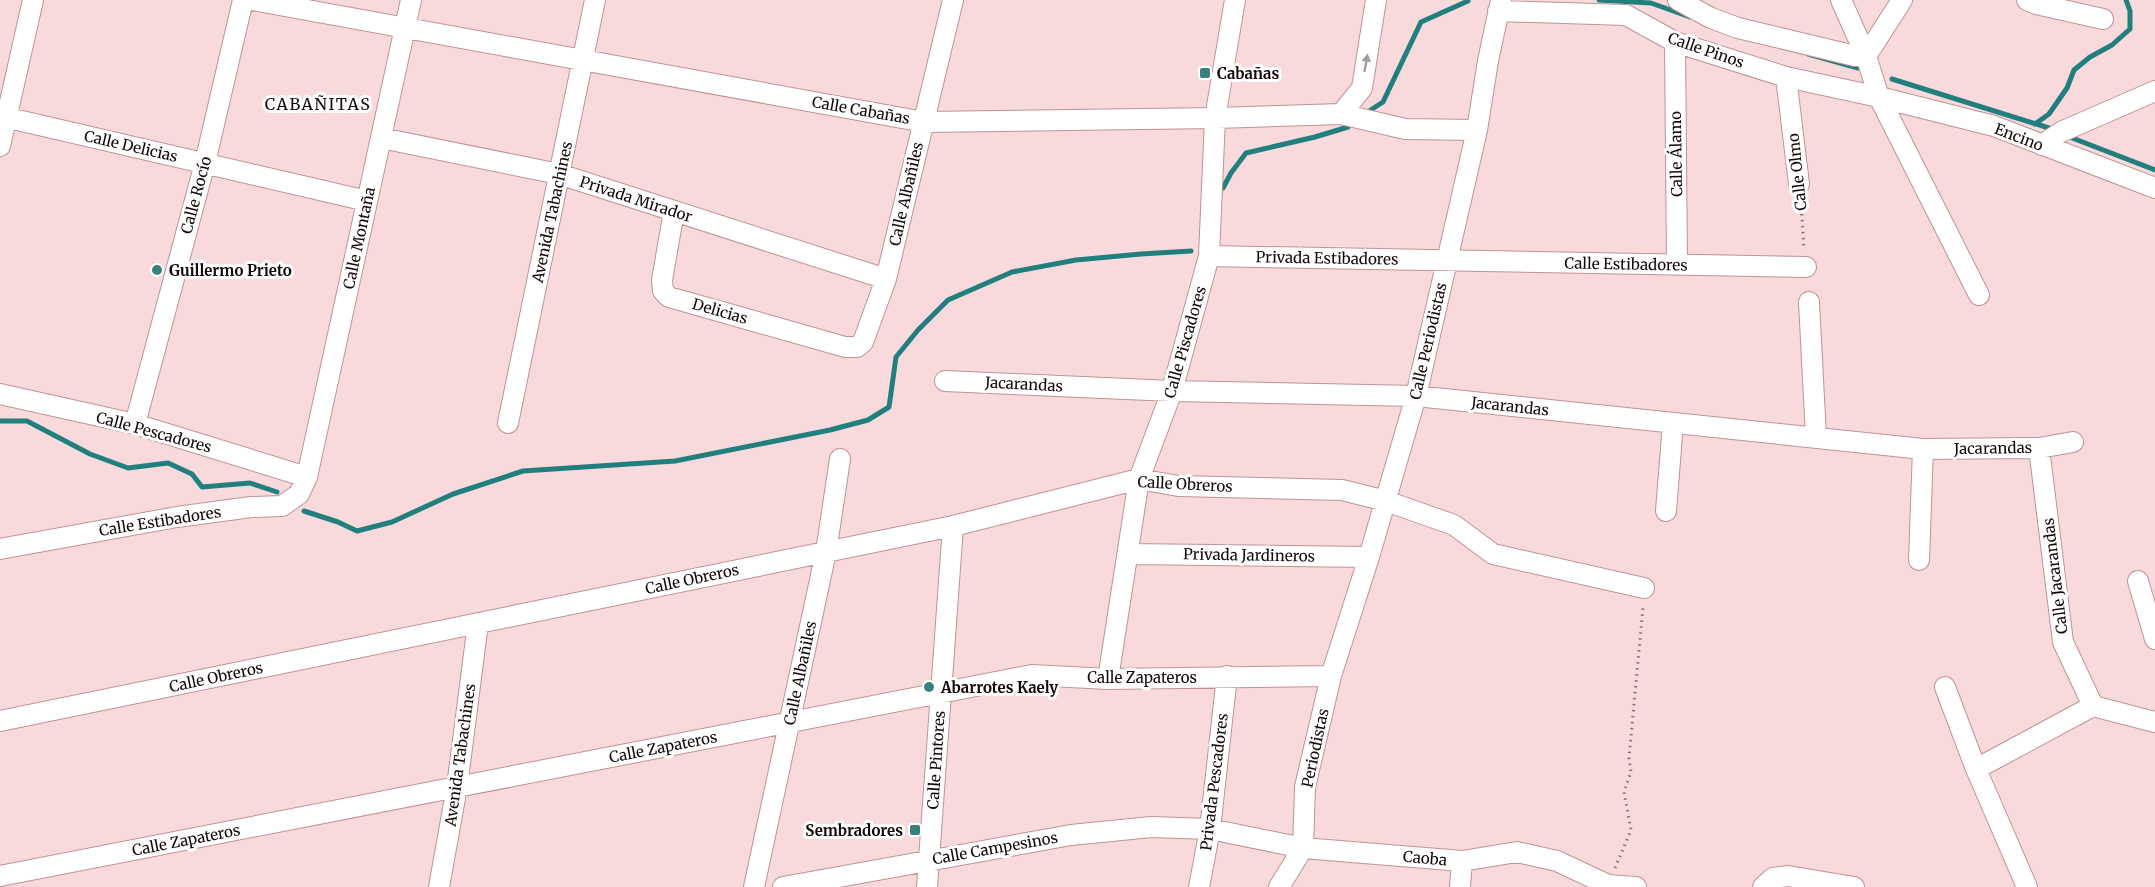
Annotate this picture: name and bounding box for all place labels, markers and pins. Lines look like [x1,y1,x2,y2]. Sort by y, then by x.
place label: Cabañas [1217,64,1279,83]
marker: Cabañas [1198,66,1212,80]
place label: Guillermo Prieto [169,261,292,280]
marker: Guillermo Prieto [150,263,164,277]
place label: Abarrotes Kaely [940,678,1058,697]
marker: Abarrotes Kaely [922,680,936,694]
place label: Sembradores [805,821,903,840]
marker: Sembradores [908,823,922,837]

